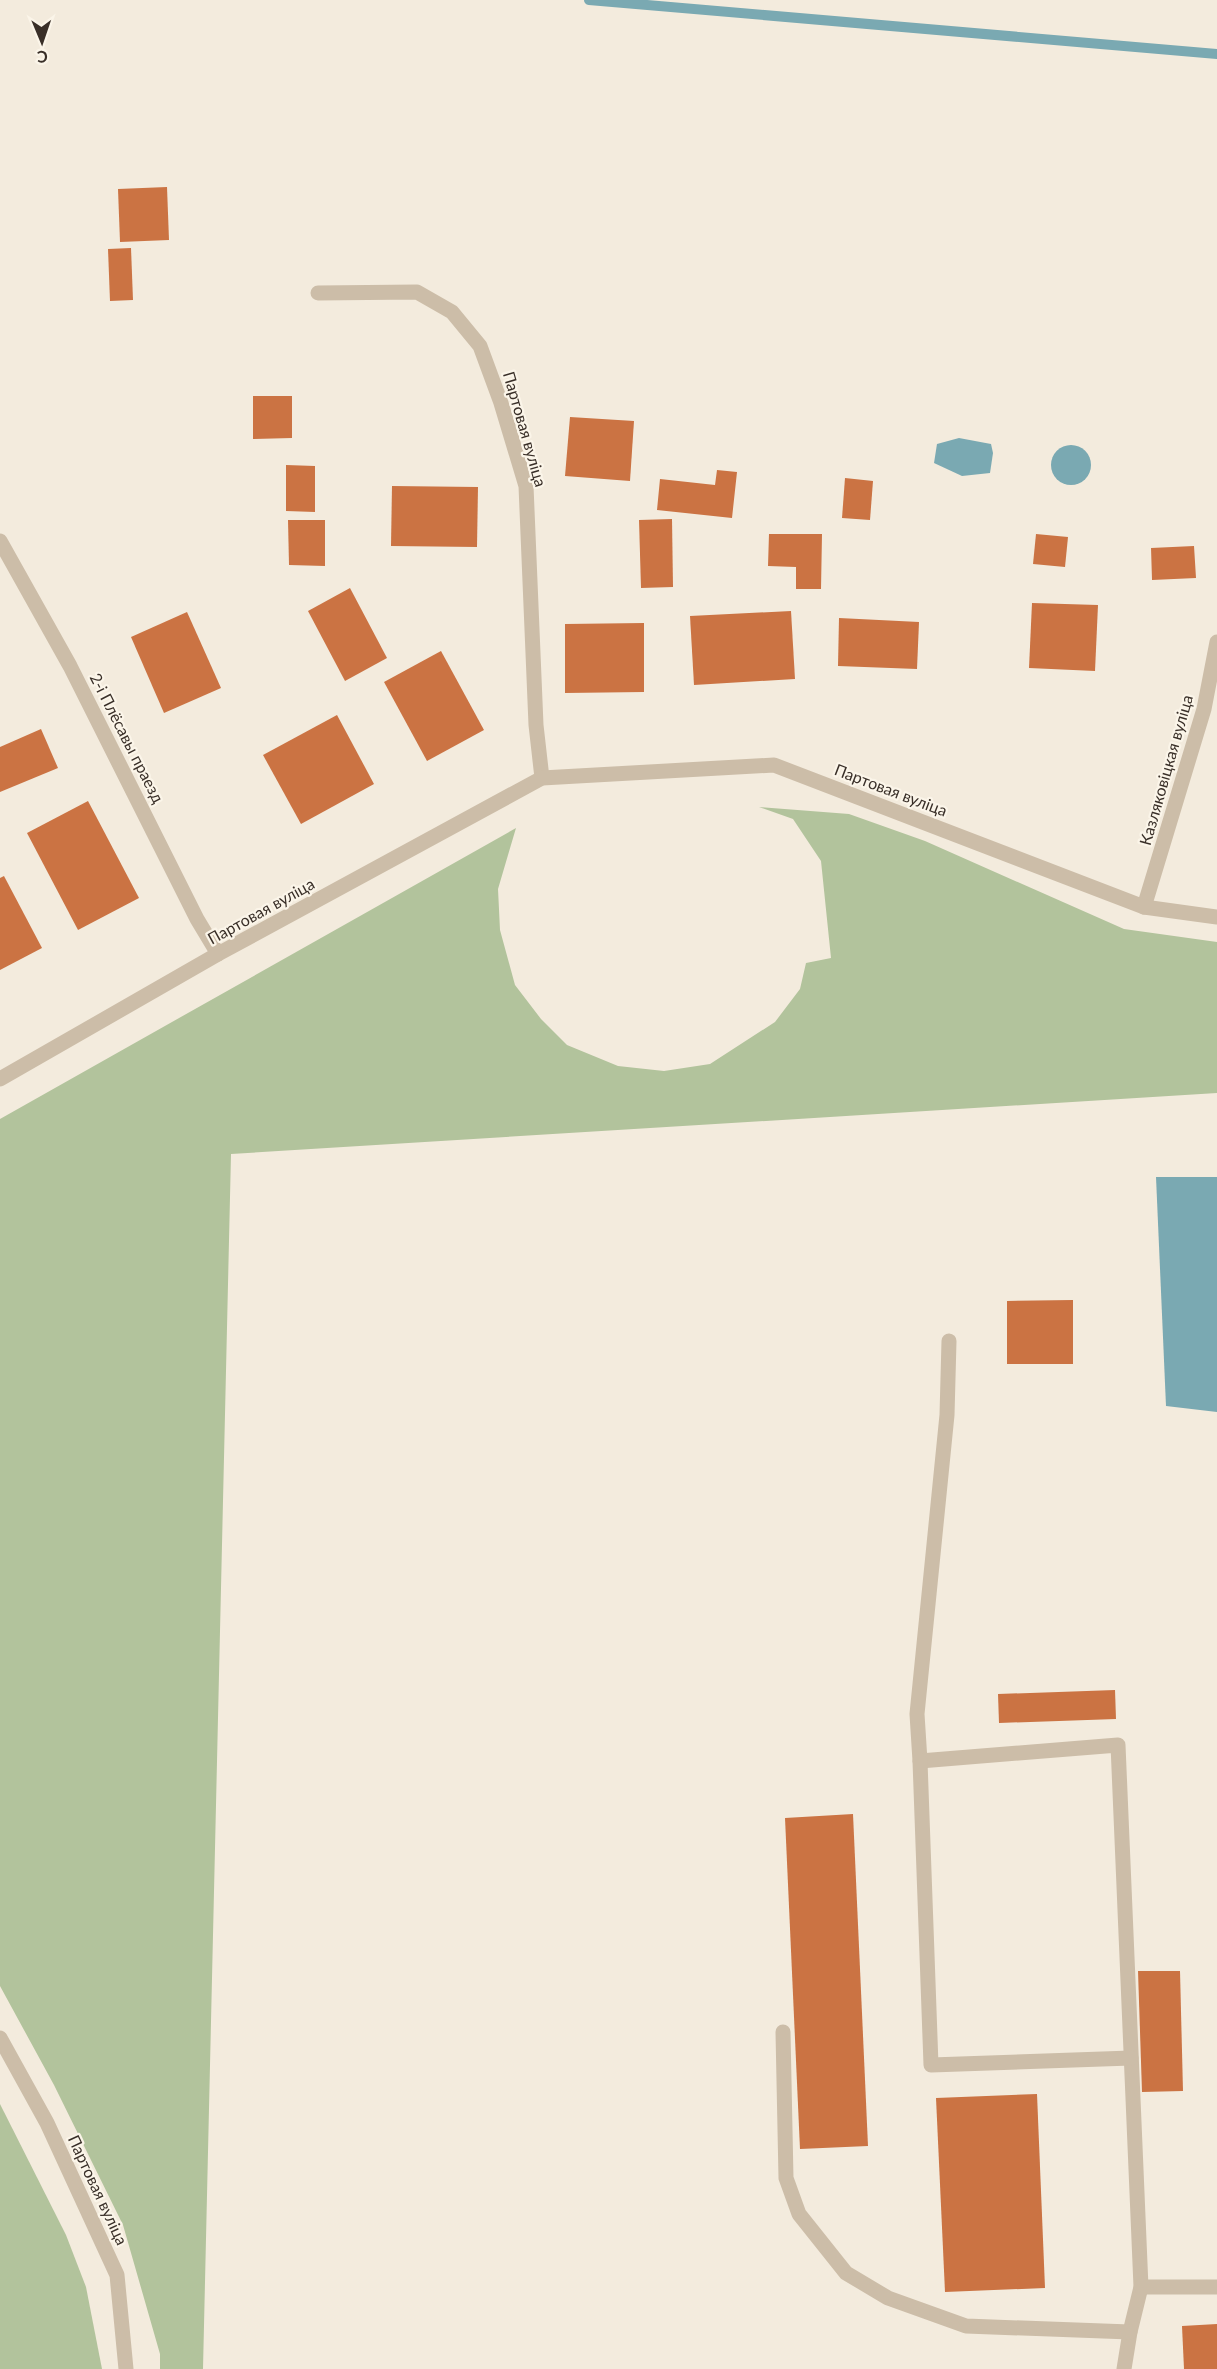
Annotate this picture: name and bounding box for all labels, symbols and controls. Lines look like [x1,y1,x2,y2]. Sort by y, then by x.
north arrow [12,12,72,72]
text: С [37,48,48,67]
street label: Партовая вуліца [500,369,551,489]
street label: 2-і Плёсавы праезд [86,670,168,806]
street label: Казляковіцкая вуліца [1135,692,1196,847]
street label: Партовая вуліца [832,759,950,820]
street label: Партовая вуліца [204,873,317,948]
street label: Партовая вуліца [65,2132,132,2248]

